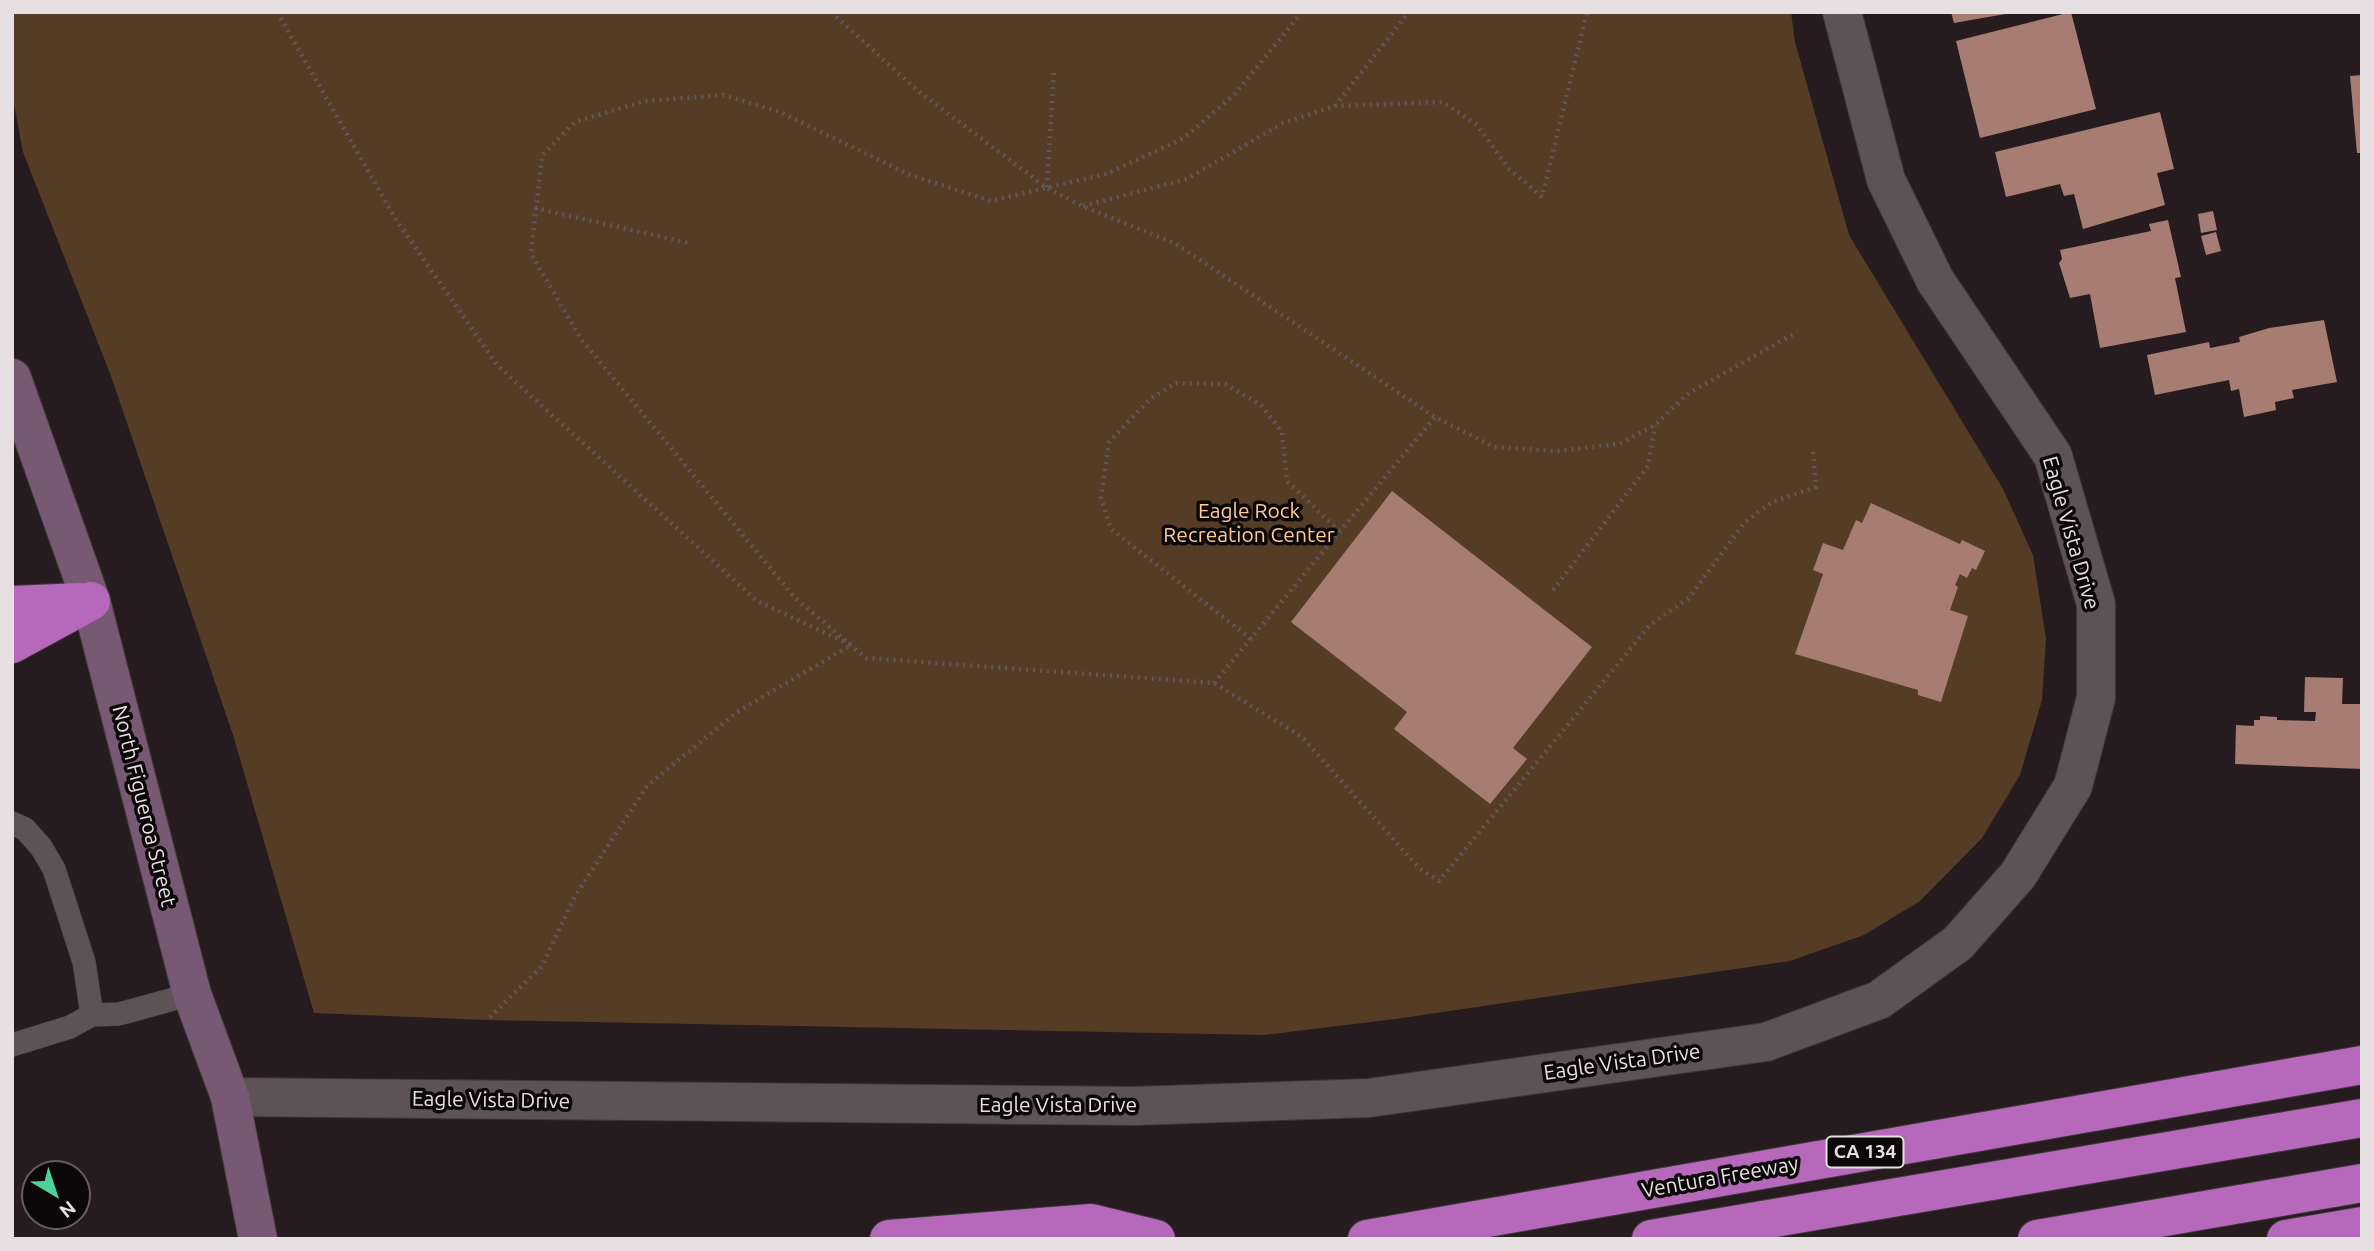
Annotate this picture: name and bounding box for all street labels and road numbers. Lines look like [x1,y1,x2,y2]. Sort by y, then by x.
street label: Eagle Vista Drive [2037,453,2105,613]
street label: North Figueroa Street [107,703,181,909]
street label: Eagle Vista Drive [1542,1039,1702,1085]
street label: Eagle Vista Drive [412,1086,570,1114]
street label: Eagle Vista Drive [979,1092,1137,1118]
road number: CA 134 [1826,1136,1904,1168]
street label: Ventura Freeway [1640,1151,1800,1203]

